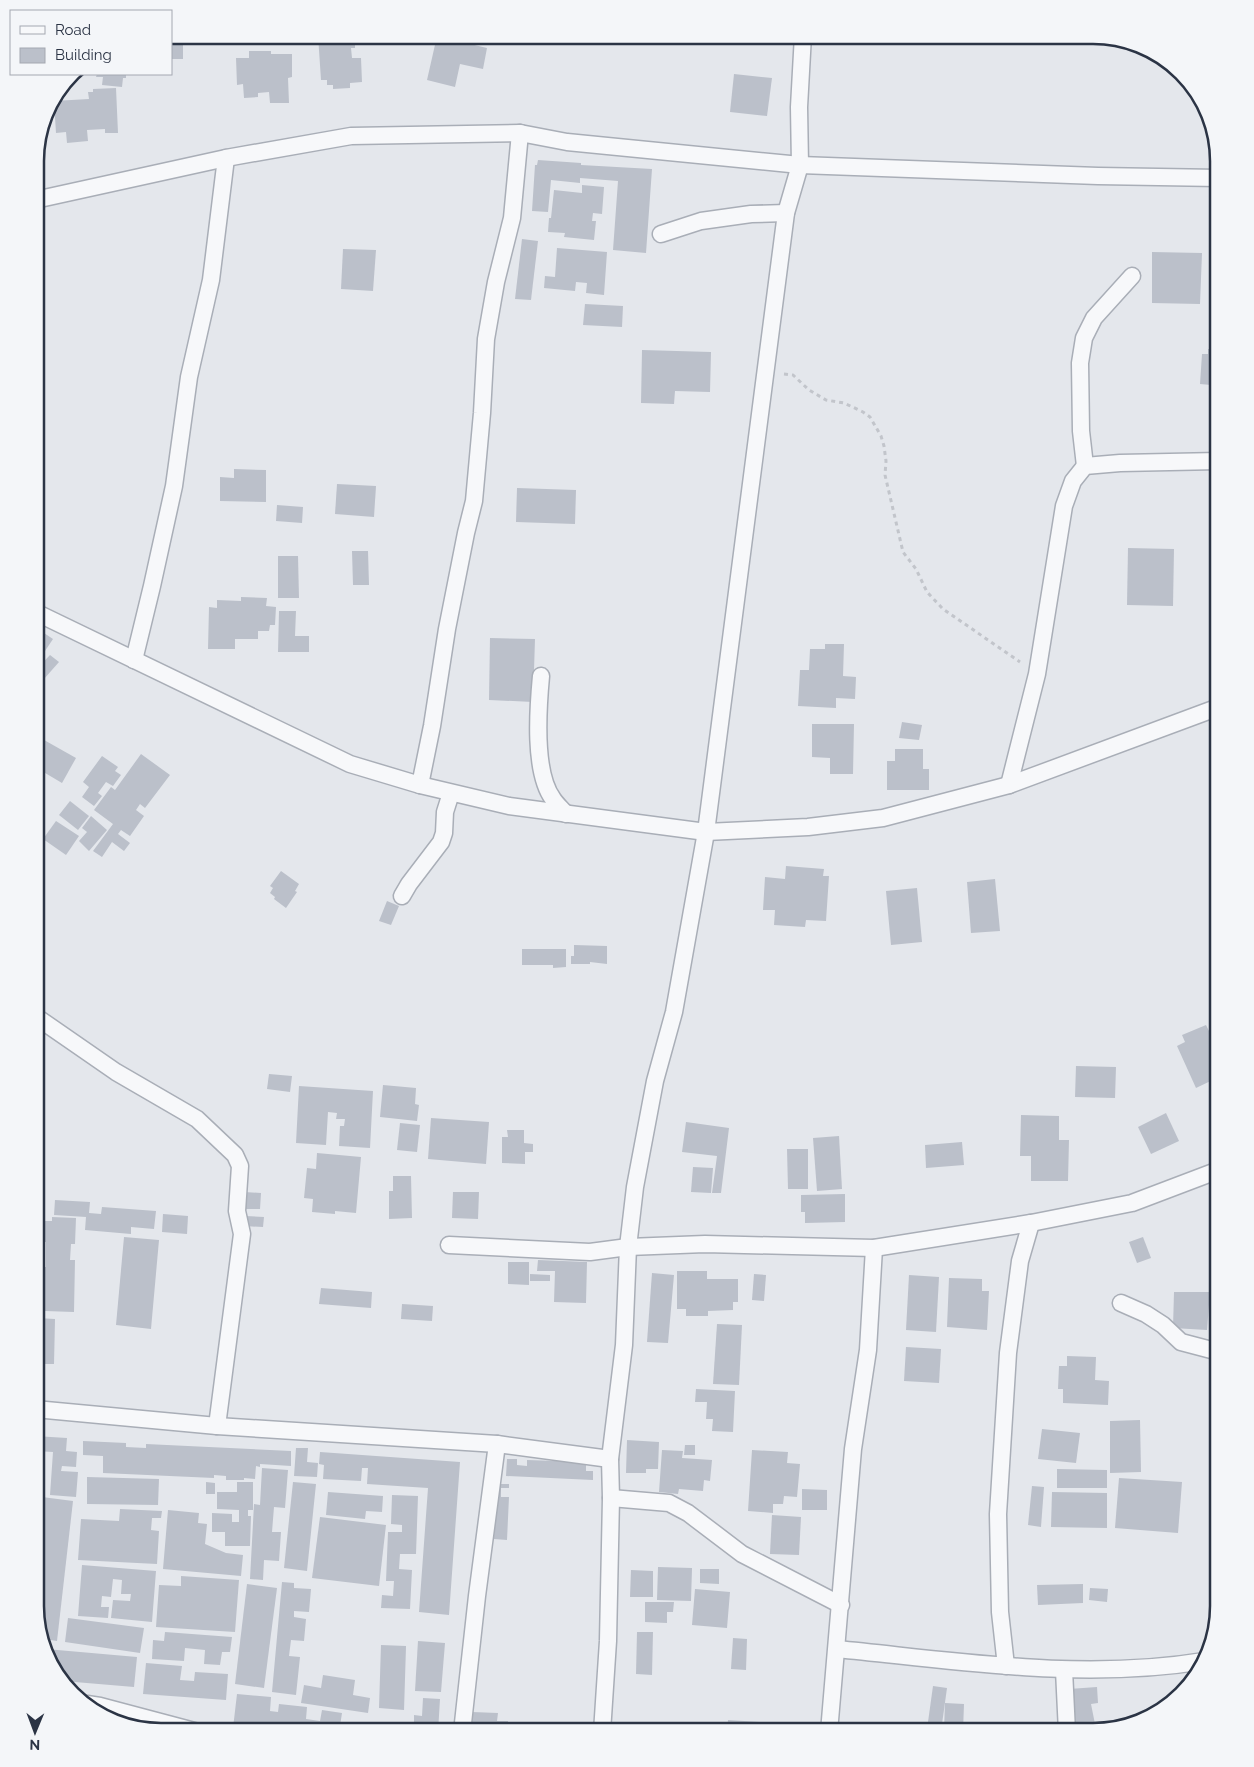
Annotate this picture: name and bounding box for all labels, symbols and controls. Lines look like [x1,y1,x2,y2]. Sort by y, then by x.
legend [10,10,172,75]
text: Road [55,21,91,39]
text: Building [55,46,112,64]
north arrow [10,1707,60,1757]
text: N [29,1737,40,1753]

